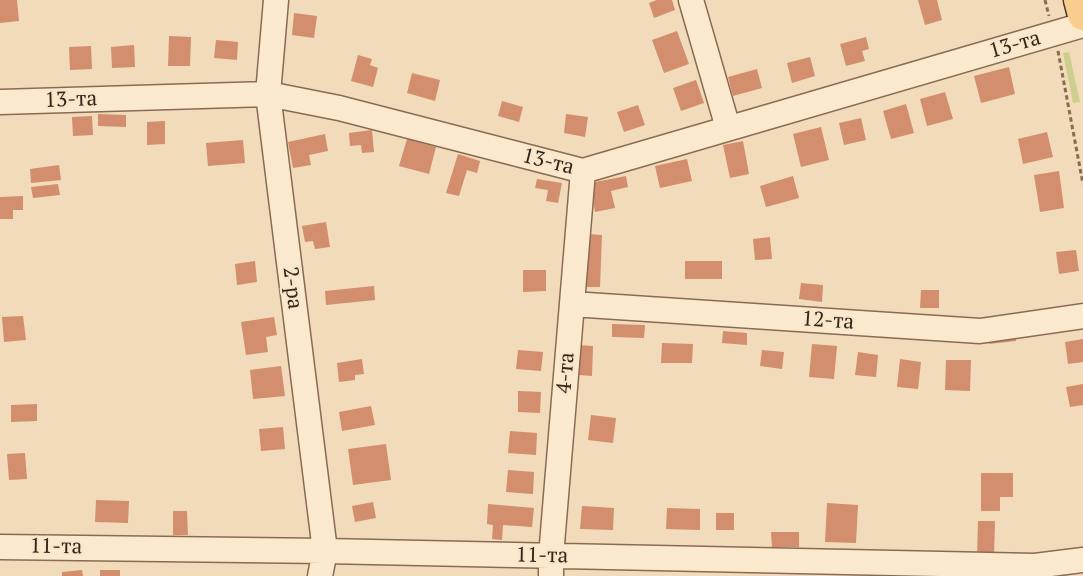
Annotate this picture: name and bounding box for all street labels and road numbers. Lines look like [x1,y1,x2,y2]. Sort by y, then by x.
street label: 13-та [986,26,1044,64]
street label: 13-та [44,86,98,114]
street label: 13-та [520,143,576,181]
street label: 2-ра [277,265,307,311]
street label: 12-та [801,307,855,335]
street label: 4-та [552,351,580,395]
street label: 11-та [30,534,82,560]
street label: 11-та [516,543,568,569]

